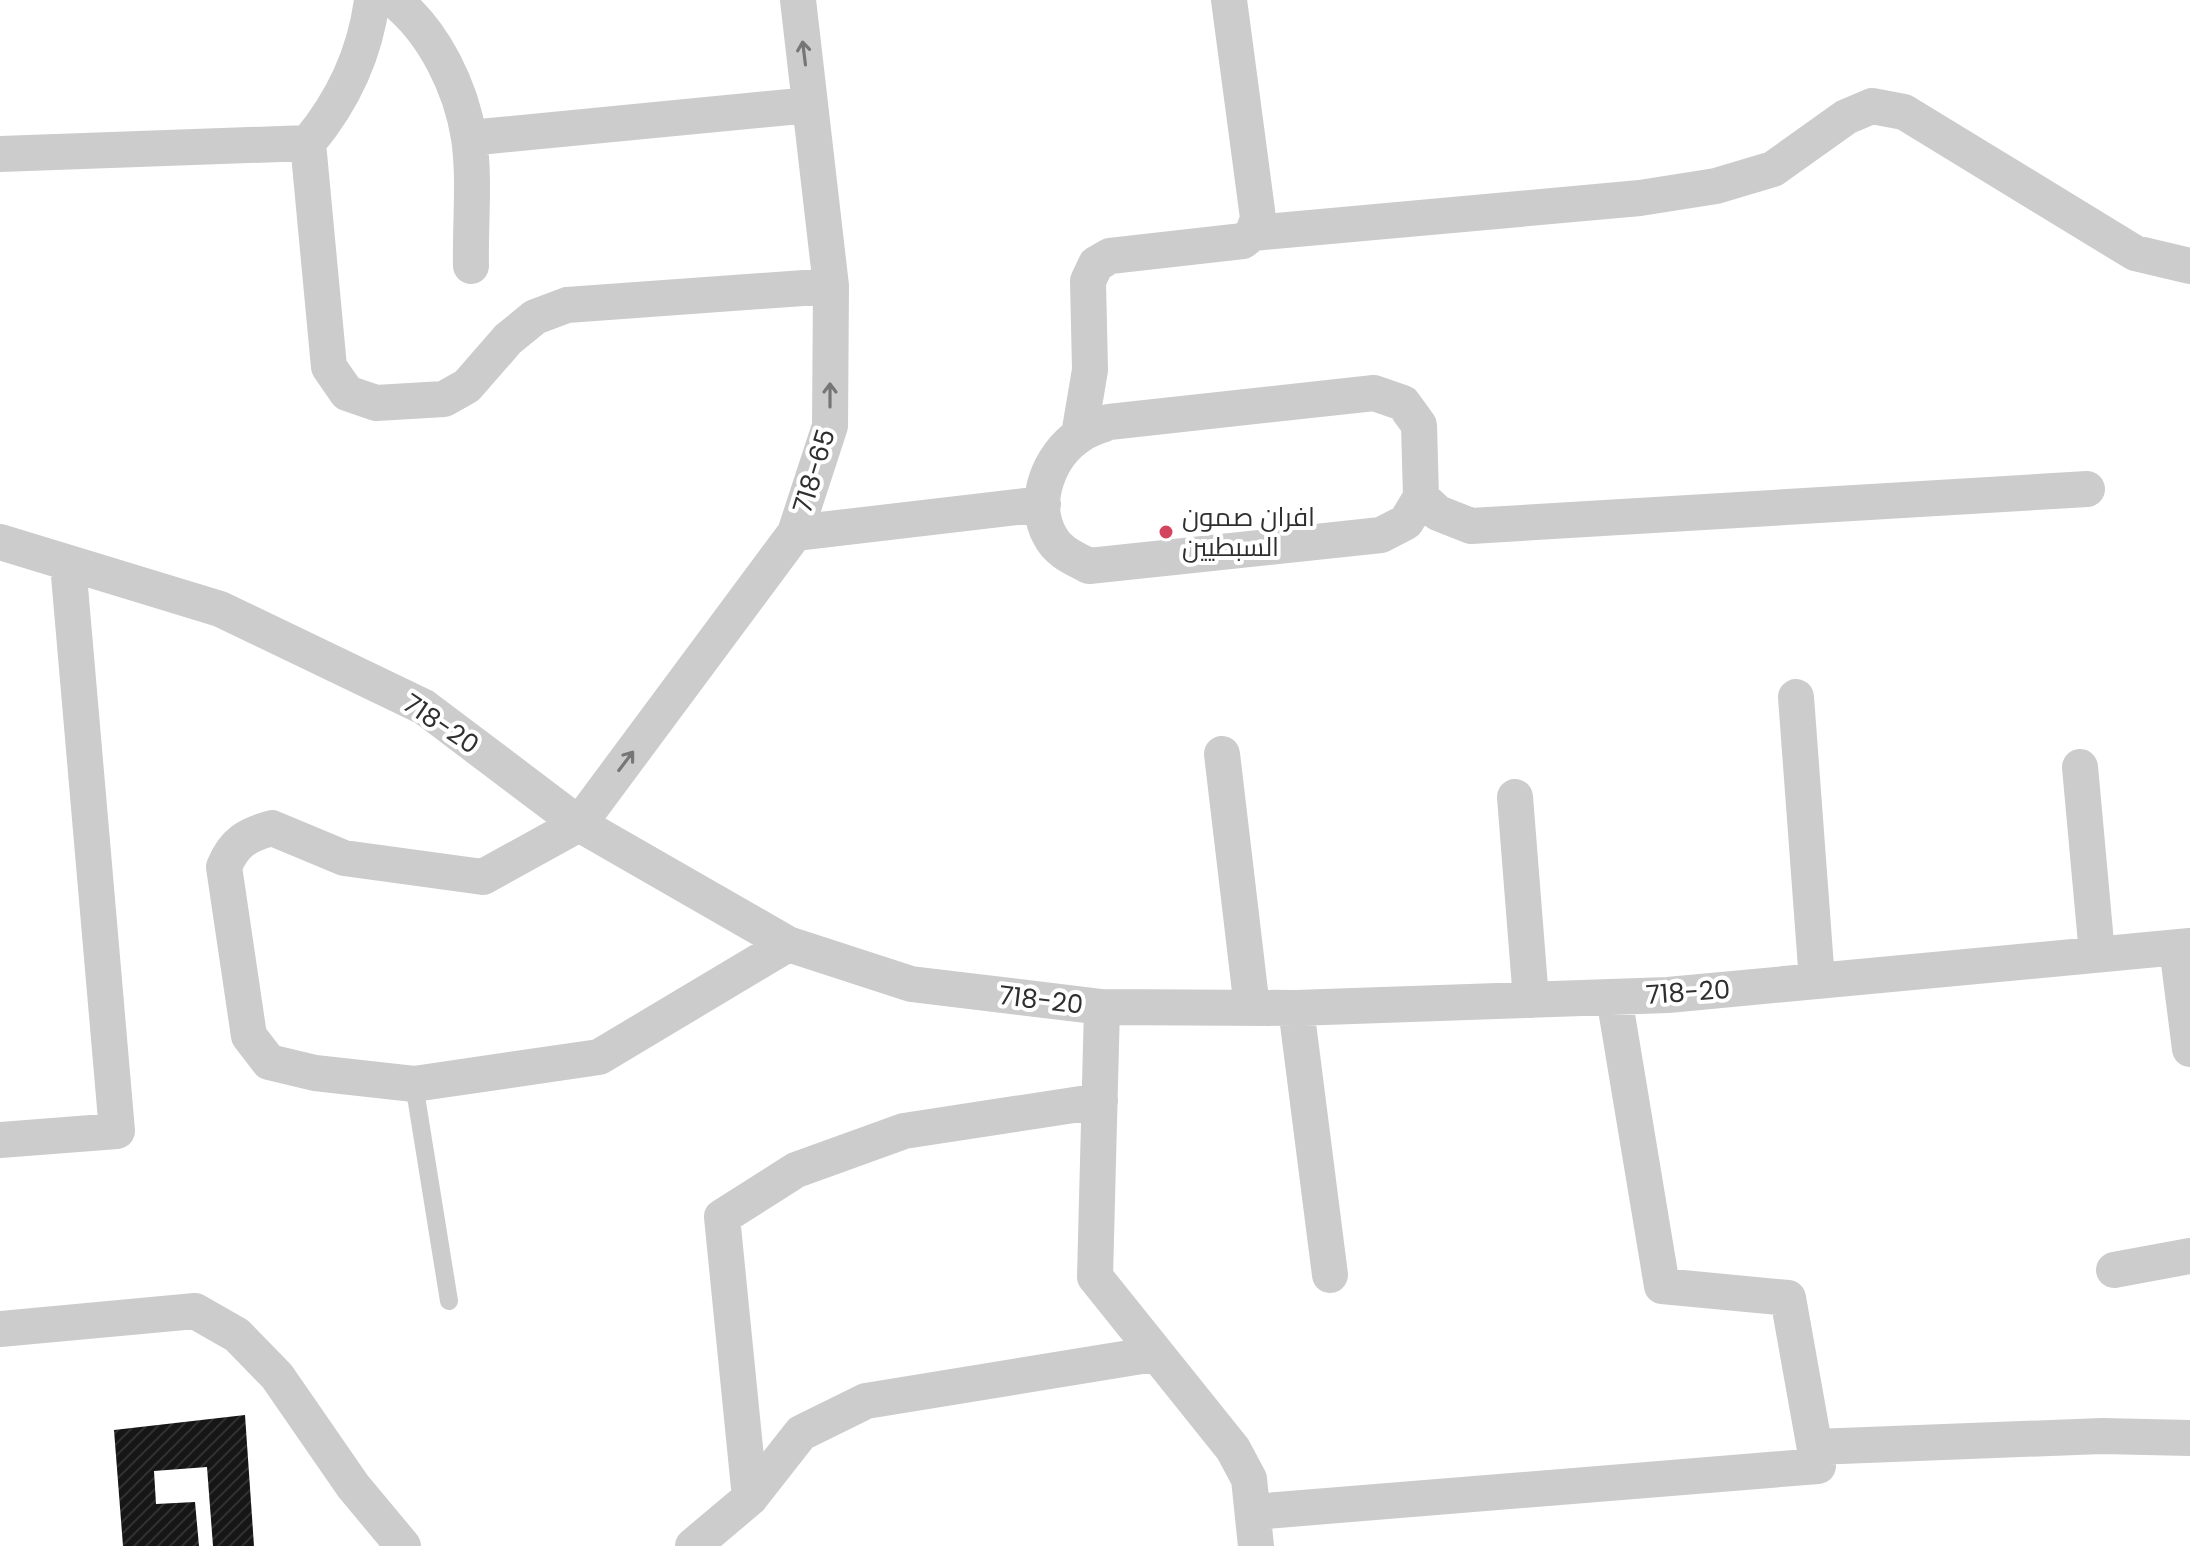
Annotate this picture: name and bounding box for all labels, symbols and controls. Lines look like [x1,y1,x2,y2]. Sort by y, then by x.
one-way arrow [797,40,812,67]
one-way arrow [823,382,838,409]
street label: 718-65 [784,425,844,517]
place label: افران صمون السبطيين [1182,499,1315,565]
marker: افران صمون السبطيين [1157,523,1175,541]
street label: 718-20 [396,685,486,763]
one-way arrow [617,751,634,773]
street label: 718-20 [1645,971,1731,1013]
street label: 718-20 [997,977,1085,1023]

